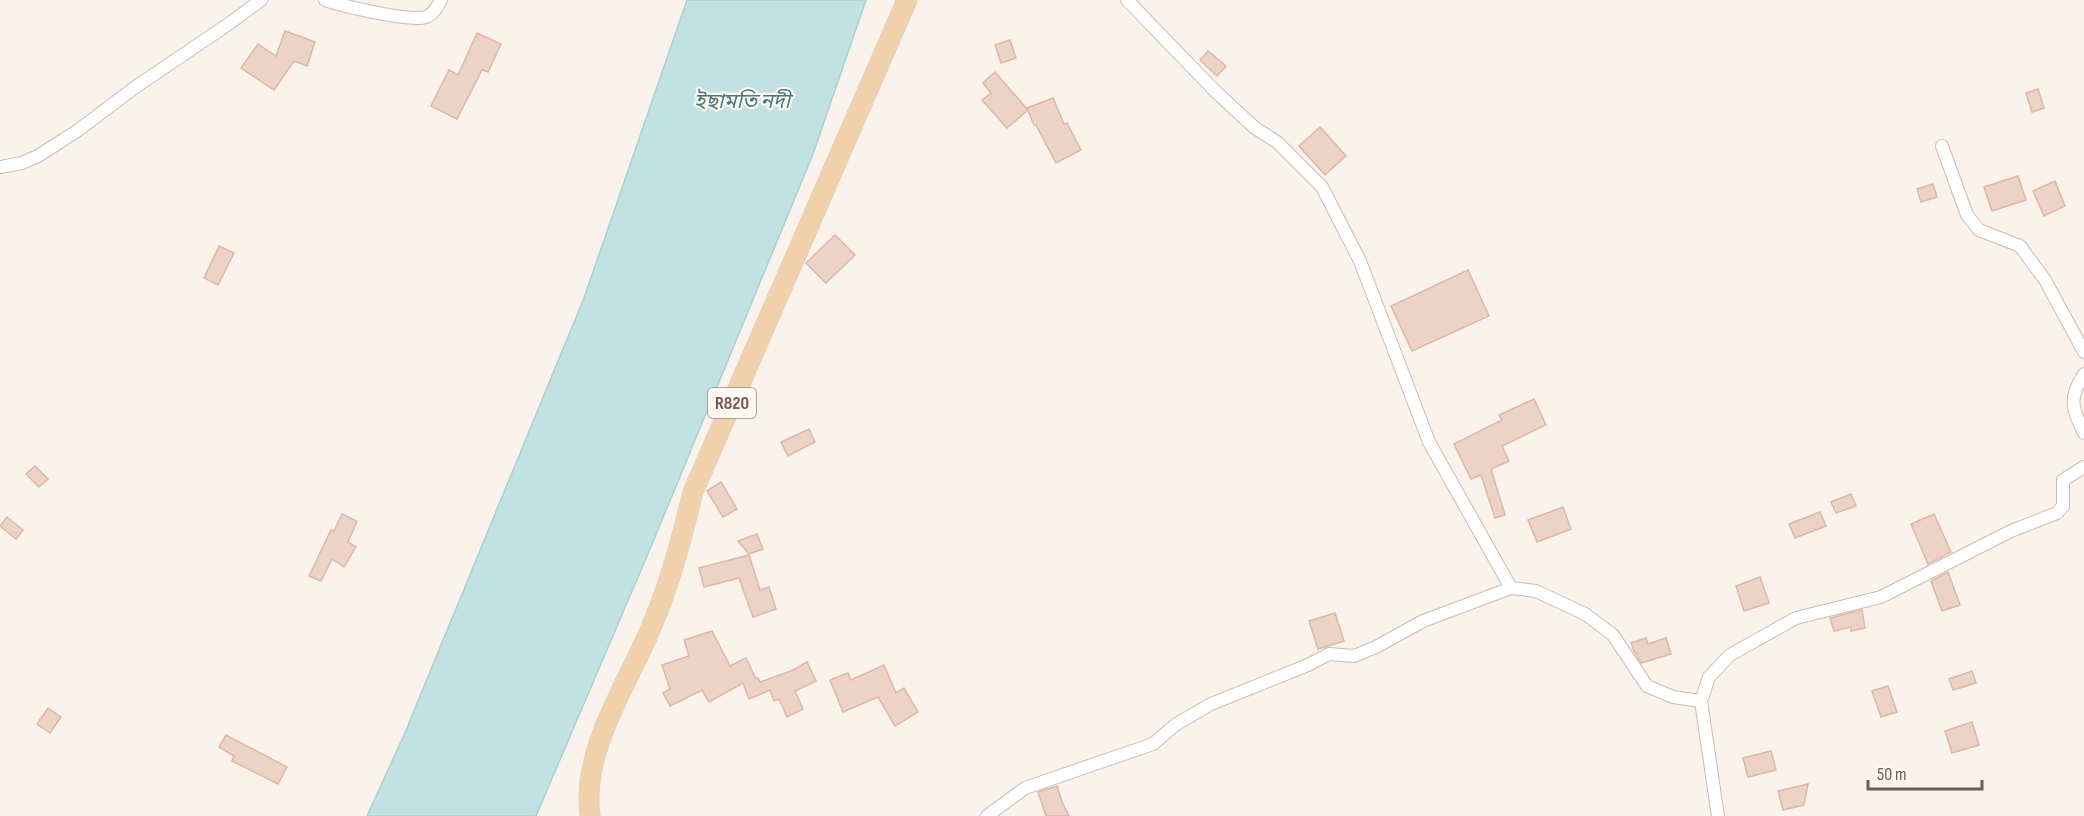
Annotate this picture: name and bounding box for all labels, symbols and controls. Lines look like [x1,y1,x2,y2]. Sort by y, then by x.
water label: ইছামতি নদী [694,88,794,114]
road number: R820 [708,388,756,418]
scale bar [1868,753,1982,791]
text: 50 m [1877,764,1907,785]

